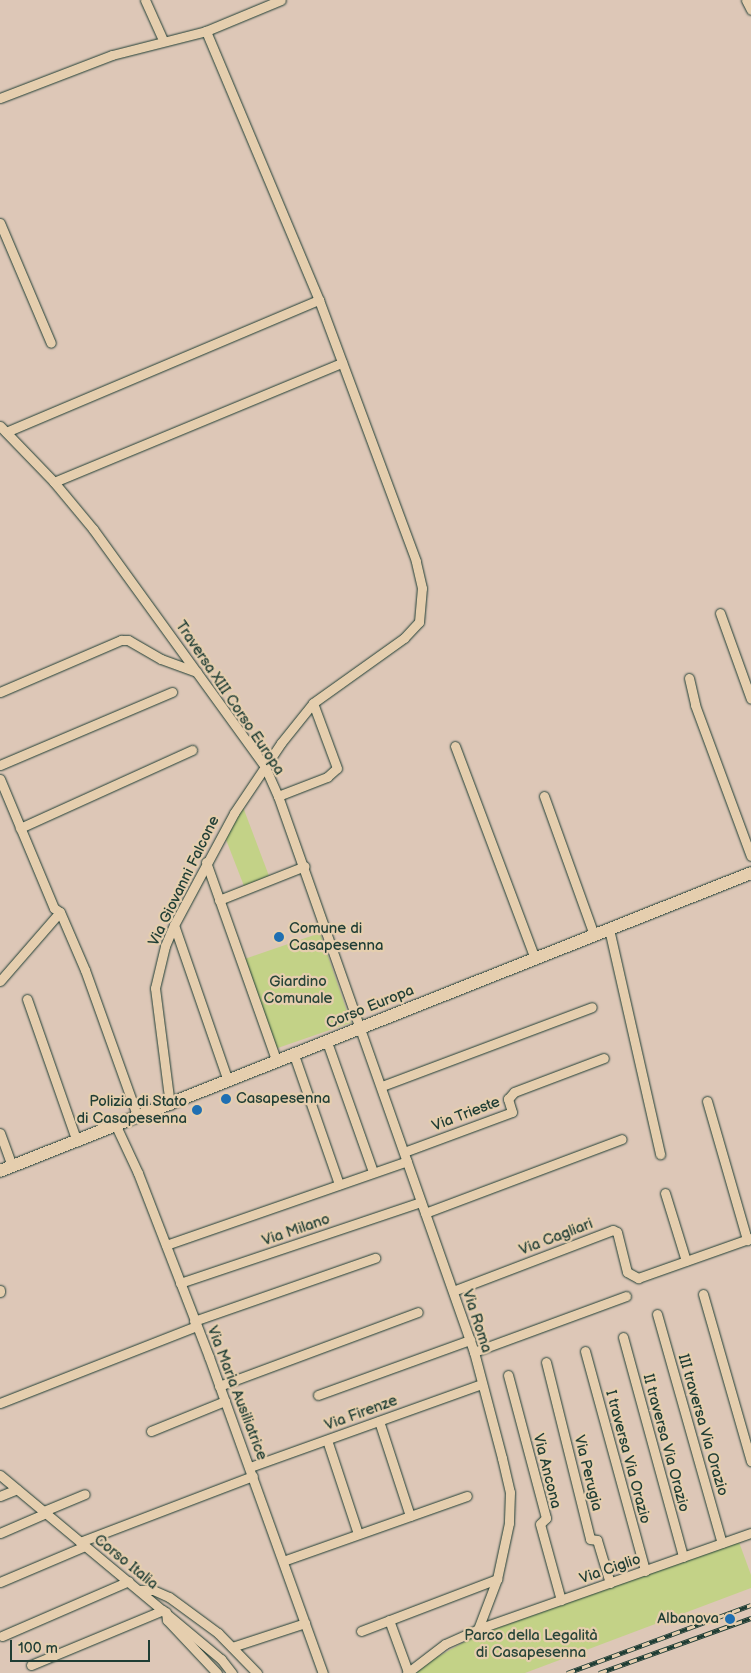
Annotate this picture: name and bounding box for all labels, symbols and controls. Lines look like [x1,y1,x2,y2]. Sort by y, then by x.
street label: Traversa XIII Corso Europa [171,617,289,779]
street label: Via Giovanni Falcone [145,813,223,949]
place label: Comune di Casapesenna [289,919,383,954]
marker: Comune di Casapesenna [273,931,285,943]
park label: Giardino Comunale [264,972,332,1007]
street label: Corso Europa [323,981,417,1033]
place label: Casapesenna [236,1090,330,1108]
place label: Polizia di Stato di Casapesenna [76,1092,187,1127]
marker: Casapesenna [220,1093,232,1105]
street label: Via Trieste [429,1093,503,1135]
marker: Polizia di Stato di Casapesenna [191,1104,203,1116]
street label: Via Milano [260,1210,332,1250]
street label: Via Cagliari [517,1215,595,1259]
street label: Via Roma [458,1287,496,1355]
street label: Via Maria Ausiliatrice [203,1323,271,1463]
street label: III traversa Via Orazio [674,1352,732,1498]
street label: II traversa Via Orazio [639,1372,693,1514]
street label: I traversa Via Orazio [601,1388,655,1526]
street label: Via Firenze [322,1392,400,1434]
street label: Via Ancona [529,1432,565,1510]
street label: Via Perugia [570,1433,606,1513]
street label: Corso Italia [90,1531,162,1593]
street label: Via Ciglio [577,1550,643,1588]
place label: Albanova [657,1610,719,1628]
marker: Albanova [723,1612,737,1626]
park label: Parco della Legalità di Casapesenna [464,1626,598,1661]
scale bar [12,1630,152,1662]
text: 100 m [18,1639,58,1658]

